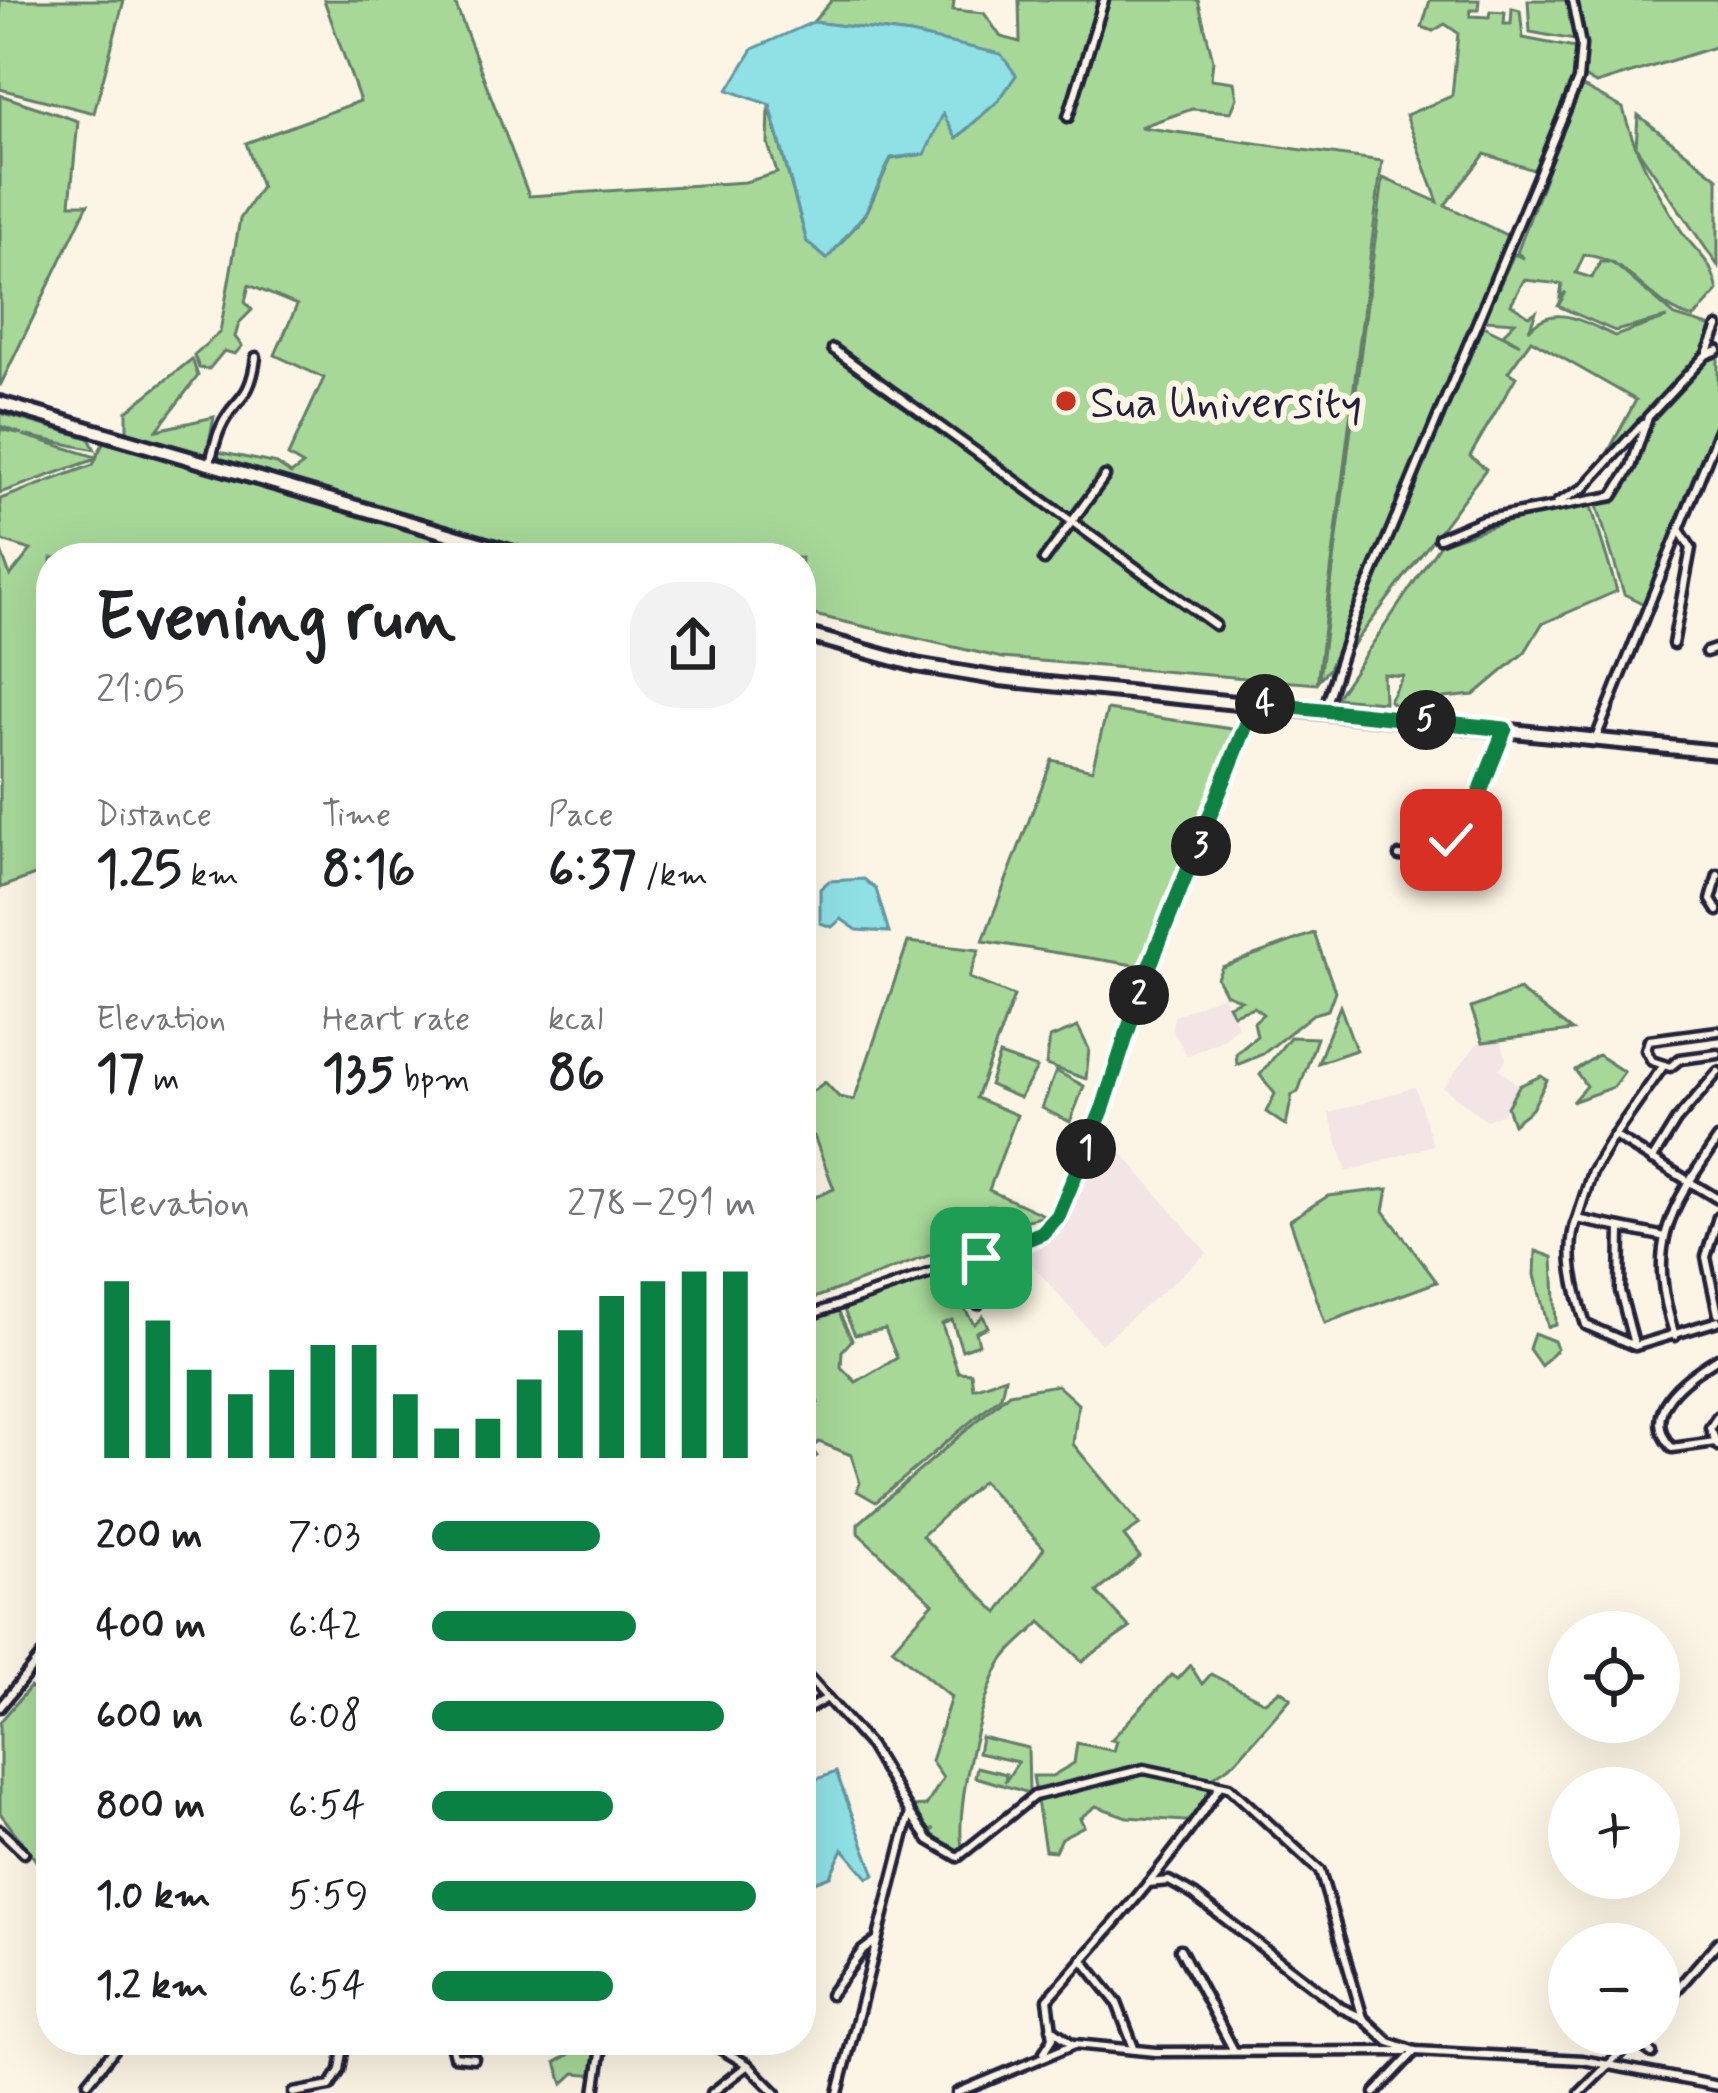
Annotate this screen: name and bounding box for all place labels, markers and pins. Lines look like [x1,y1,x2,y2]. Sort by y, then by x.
place label: Sua University [1090,375,1362,434]
marker: Sua University [1053,388,1079,414]
pin: 4 [1235,674,1295,734]
pin: 5 [1396,690,1456,750]
pin [1400,789,1502,891]
pin: 3 [1171,816,1231,876]
pin: 2 [1109,965,1169,1025]
pin: 1 [1056,1119,1116,1179]
pin [930,1207,1032,1309]

